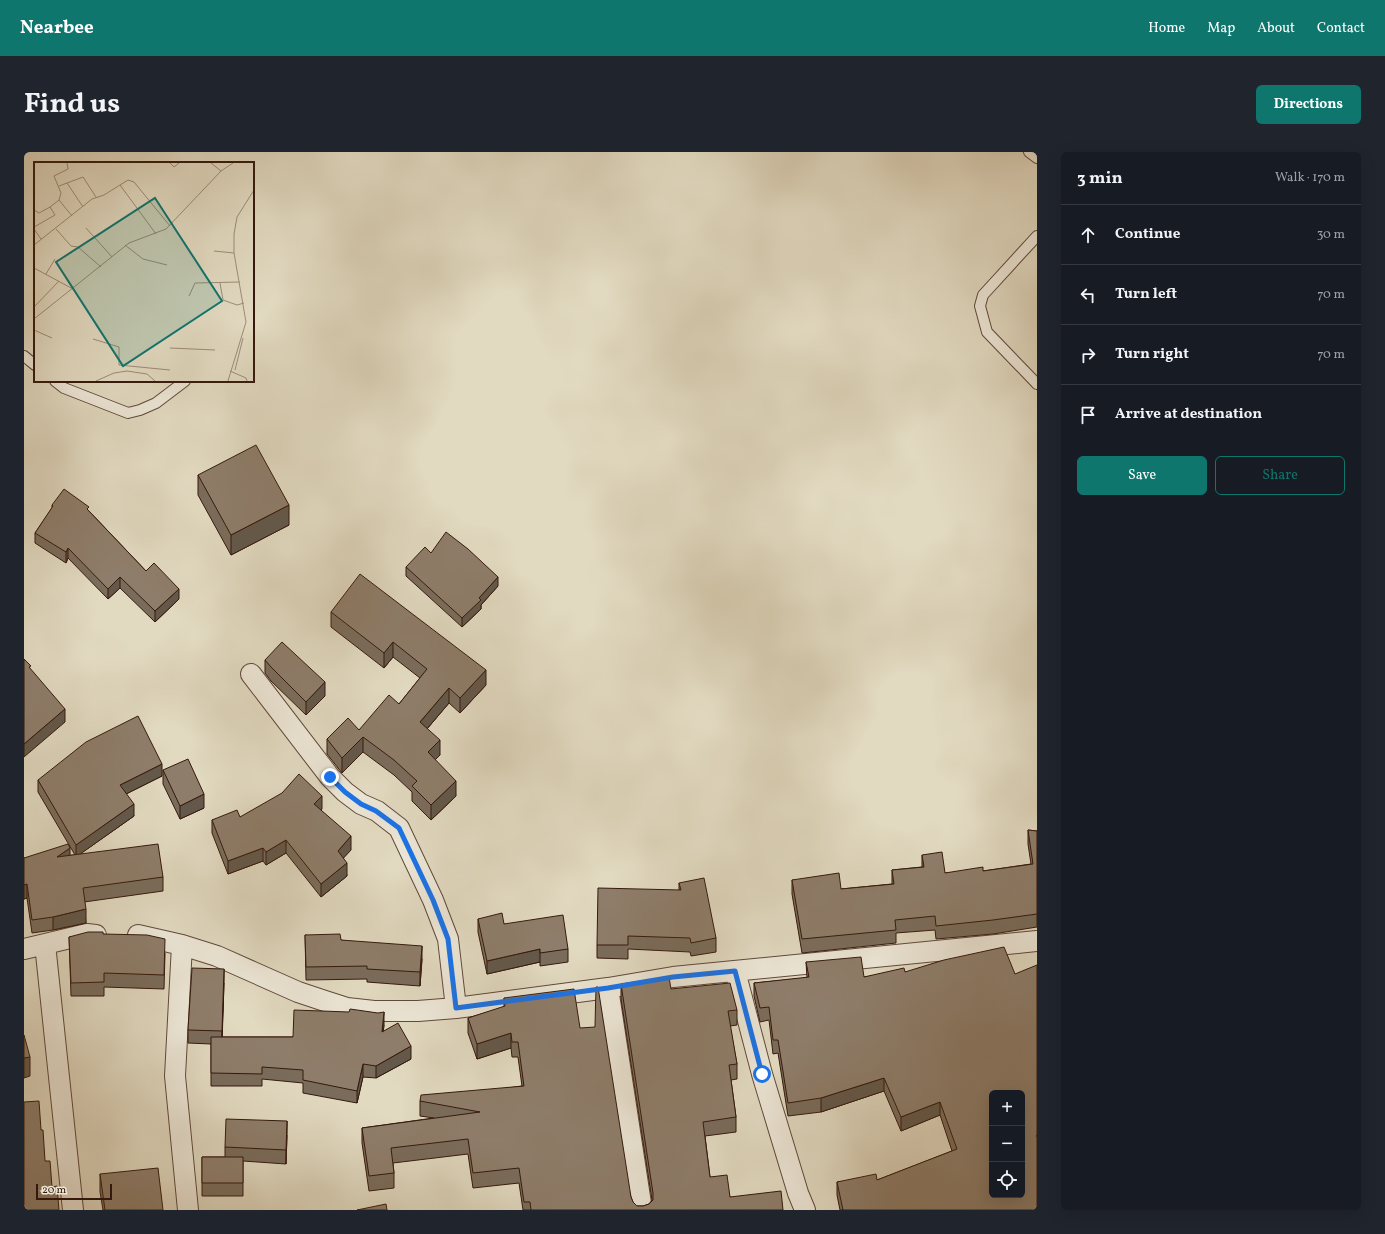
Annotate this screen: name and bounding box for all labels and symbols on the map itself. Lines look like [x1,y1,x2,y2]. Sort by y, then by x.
inset map [34,162,254,382]
route end [321,768,339,786]
route start [753,1065,771,1083]
scale bar [36,1182,112,1201]

